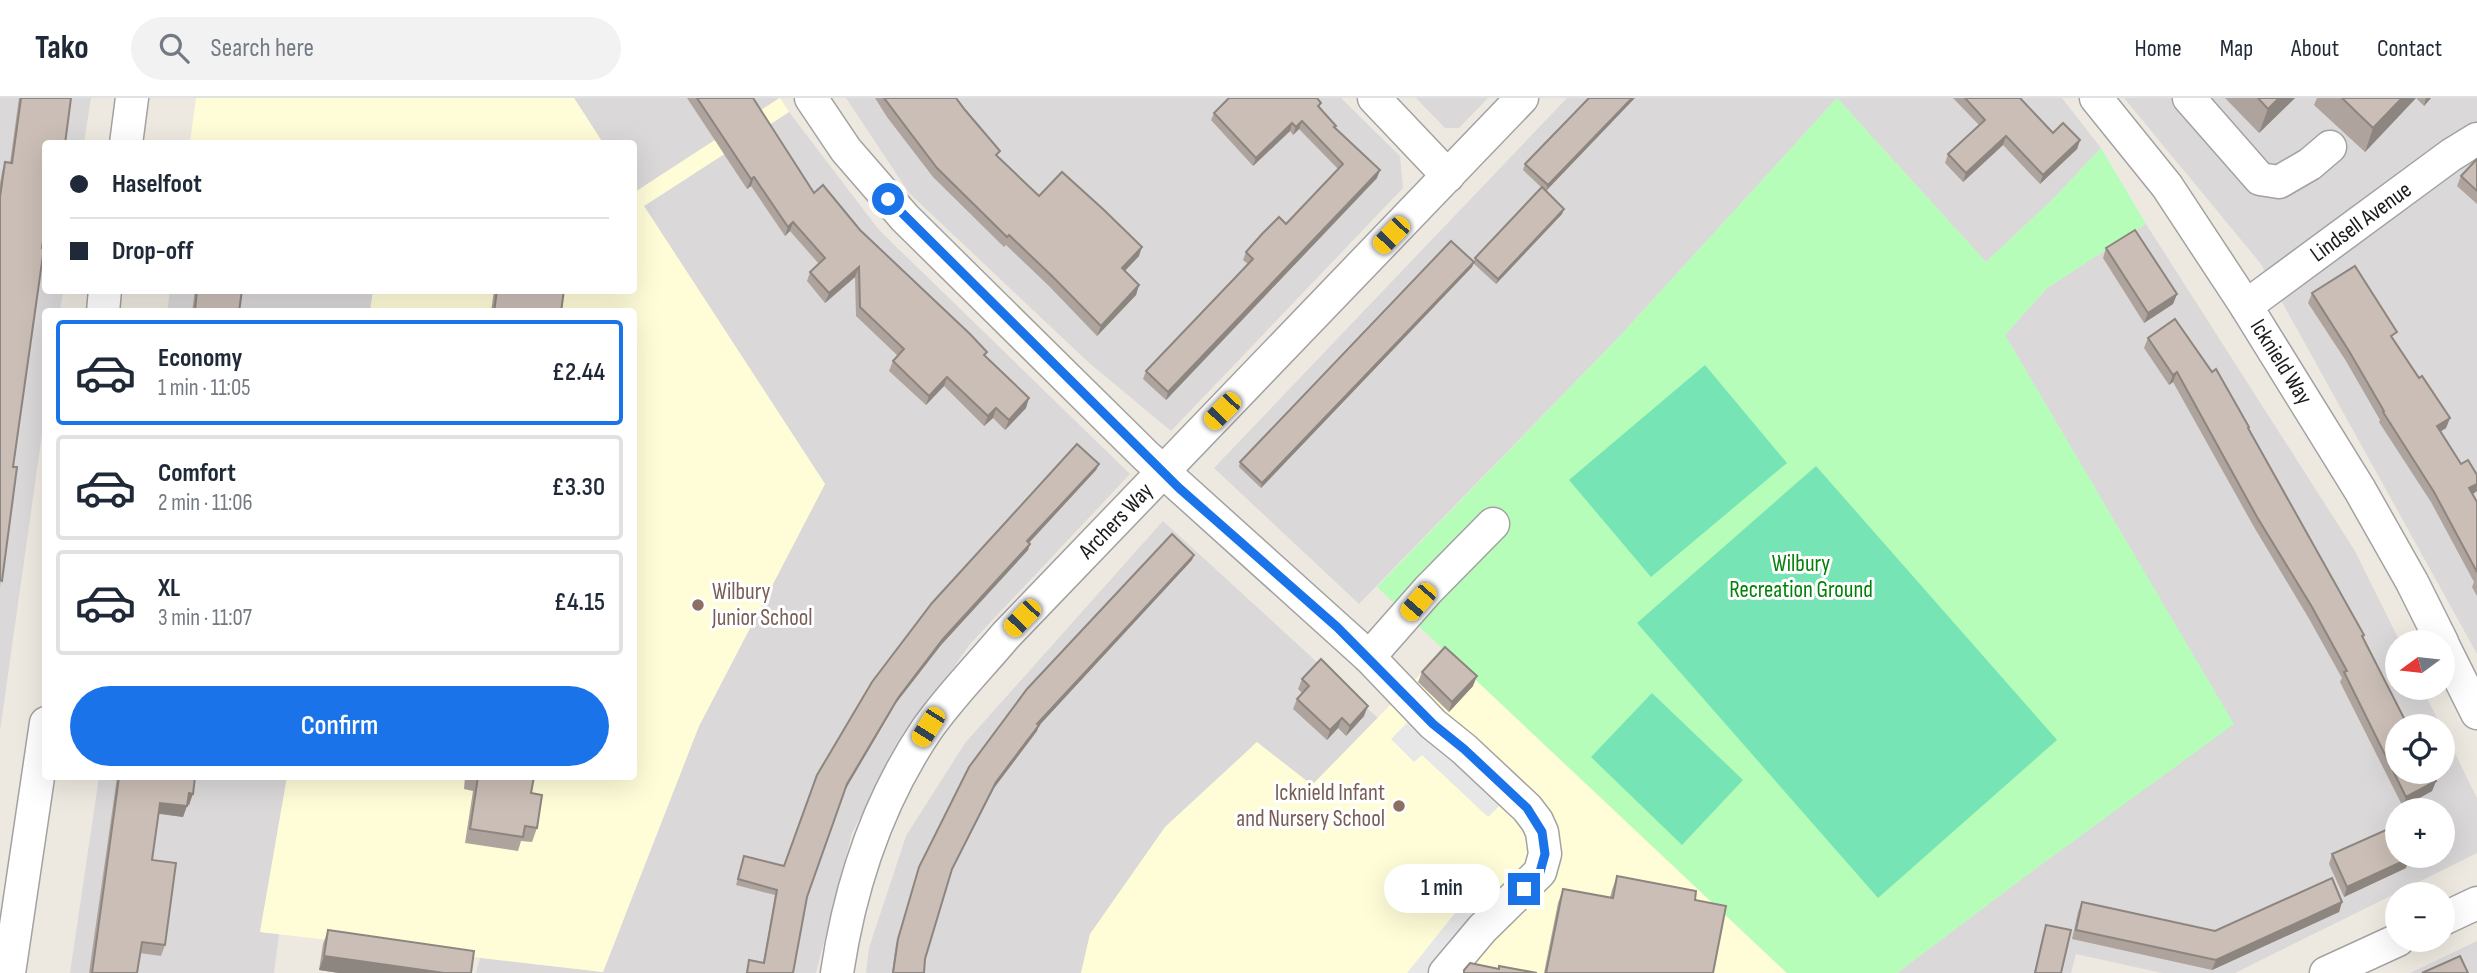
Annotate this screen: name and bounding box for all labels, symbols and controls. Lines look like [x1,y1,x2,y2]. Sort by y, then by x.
search box [131,17,621,80]
text: Tako [35,28,89,68]
icon: search [155,29,193,67]
text: Search here [211,33,314,64]
text: Home [2134,34,2182,63]
text: Map [2220,34,2253,63]
text: About [2291,34,2339,63]
text: Contact [2377,34,2442,63]
text: Haselfoot [112,169,202,200]
street label: Lindsell Avenue [2305,176,2417,268]
route start [872,183,904,215]
car [1369,213,1414,257]
text: Drop-off [112,236,193,267]
street label: Icknield Way [2244,314,2318,410]
icon: car [74,341,137,404]
text: Economy [158,343,242,374]
text: £2.44 [552,357,605,388]
text: 1 min · 11:05 [158,374,250,402]
car [1200,389,1245,433]
icon: car [74,456,137,519]
text: Comfort [158,458,236,489]
text: £3.30 [552,472,605,503]
street label: Archers Way [1072,477,1159,566]
text: 2 min · 11:06 [158,489,253,517]
park label: Wilbury Recreation Ground [1729,550,1873,604]
icon: car [74,571,137,634]
text: XL [158,573,180,604]
place label: Wilbury Junior School [711,578,813,632]
car [1397,579,1440,625]
text: £4.15 [554,587,605,618]
car [1000,596,1045,640]
marker: Wilbury Junior School [690,597,706,613]
text: 3 min · 11:07 [158,604,252,632]
north arrow [2385,630,2455,700]
map controls [2385,630,2455,952]
button: Confirm [70,686,609,766]
car [908,704,949,750]
button: locate [2385,714,2455,784]
place label: Icknield Infant and Nursery School [1236,779,1385,833]
marker: Icknield Infant and Nursery School [1391,798,1407,814]
button: + [2385,798,2455,868]
callout: 1 min [1384,864,1500,914]
route end [1508,873,1540,905]
text: 1 min [1421,874,1463,902]
button: − [2385,882,2455,952]

